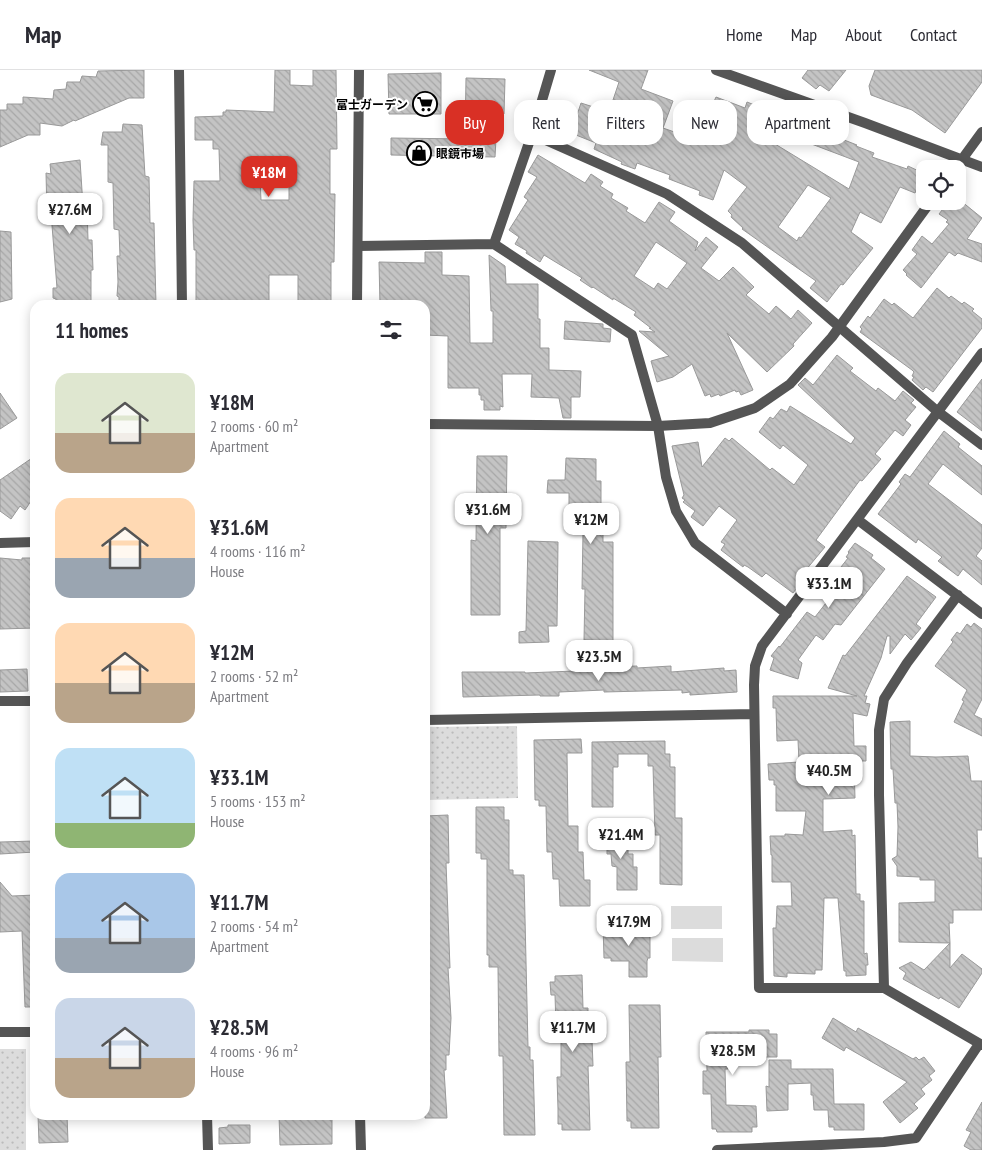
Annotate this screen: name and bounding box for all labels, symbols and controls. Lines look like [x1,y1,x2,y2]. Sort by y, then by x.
text: Map [25,19,62,50]
text: Home [726,23,763,46]
text: Map [791,23,817,46]
text: About [845,23,882,46]
text: Contact [910,23,957,46]
supermarket icon: 富士ガーデン [412,91,438,117]
place label: 富士ガーデン [336,97,408,112]
chip: Buy [445,100,504,145]
chip: Rent [514,100,578,145]
chip: Filters [588,100,663,145]
chip: New [673,100,737,145]
chip: Apartment [747,100,849,145]
shop icon: 眼鏡市場 [406,140,432,166]
place label: 眼鏡市場 [436,146,484,161]
pin: ¥18M [239,156,299,198]
map controls [916,160,966,210]
button: locate [916,160,966,210]
text: ¥18M [252,162,286,182]
pin: ¥27.6M [29,192,111,235]
text: ¥27.6M [48,199,92,219]
icon: filters [377,316,405,344]
text: 11 homes [55,317,128,344]
text: ¥18M [210,389,254,416]
icon: home [95,393,155,453]
text: 2 rooms · 60 m² [210,416,298,436]
text: Apartment [210,436,269,456]
pin: ¥31.6M [447,492,529,535]
text: ¥31.6M [466,499,510,519]
pin: ¥12M [561,502,621,545]
text: ¥12M [574,509,608,529]
text: ¥31.6M [210,514,269,541]
icon: home [95,518,155,578]
text: 4 rooms · 116 m² [210,541,306,561]
text: House [210,561,244,581]
pin: ¥33.1M [788,566,870,609]
text: ¥33.1M [807,573,851,593]
text: ¥12M [210,639,254,666]
pin: ¥23.5M [558,640,640,682]
icon: home [95,643,155,703]
text: ¥23.5M [577,646,621,666]
text: 2 rooms · 52 m² [210,666,298,686]
text: Apartment [210,686,269,706]
pin: ¥40.5M [788,754,870,796]
text: ¥40.5M [807,760,851,780]
text: ¥33.1M [210,764,269,791]
icon: home [95,768,155,828]
text: 5 rooms · 153 m² [210,791,306,811]
text: House [210,811,244,831]
pin: ¥21.4M [580,818,662,860]
text: ¥21.4M [599,824,643,844]
text: ¥11.7M [210,889,269,916]
icon: home [95,893,155,953]
pin: ¥17.9M [588,904,670,947]
text: ¥17.9M [607,911,651,931]
text: 2 rooms · 54 m² [210,916,298,936]
text: Apartment [210,936,269,956]
pin: ¥11.7M [532,1010,614,1053]
text: ¥28.5M [210,1014,269,1041]
text: ¥11.7M [551,1017,595,1037]
icon: home [95,1018,155,1078]
pin: ¥28.5M [692,1034,774,1076]
text: ¥28.5M [711,1040,755,1060]
text: 4 rooms · 96 m² [210,1041,298,1061]
text: House [210,1061,244,1081]

